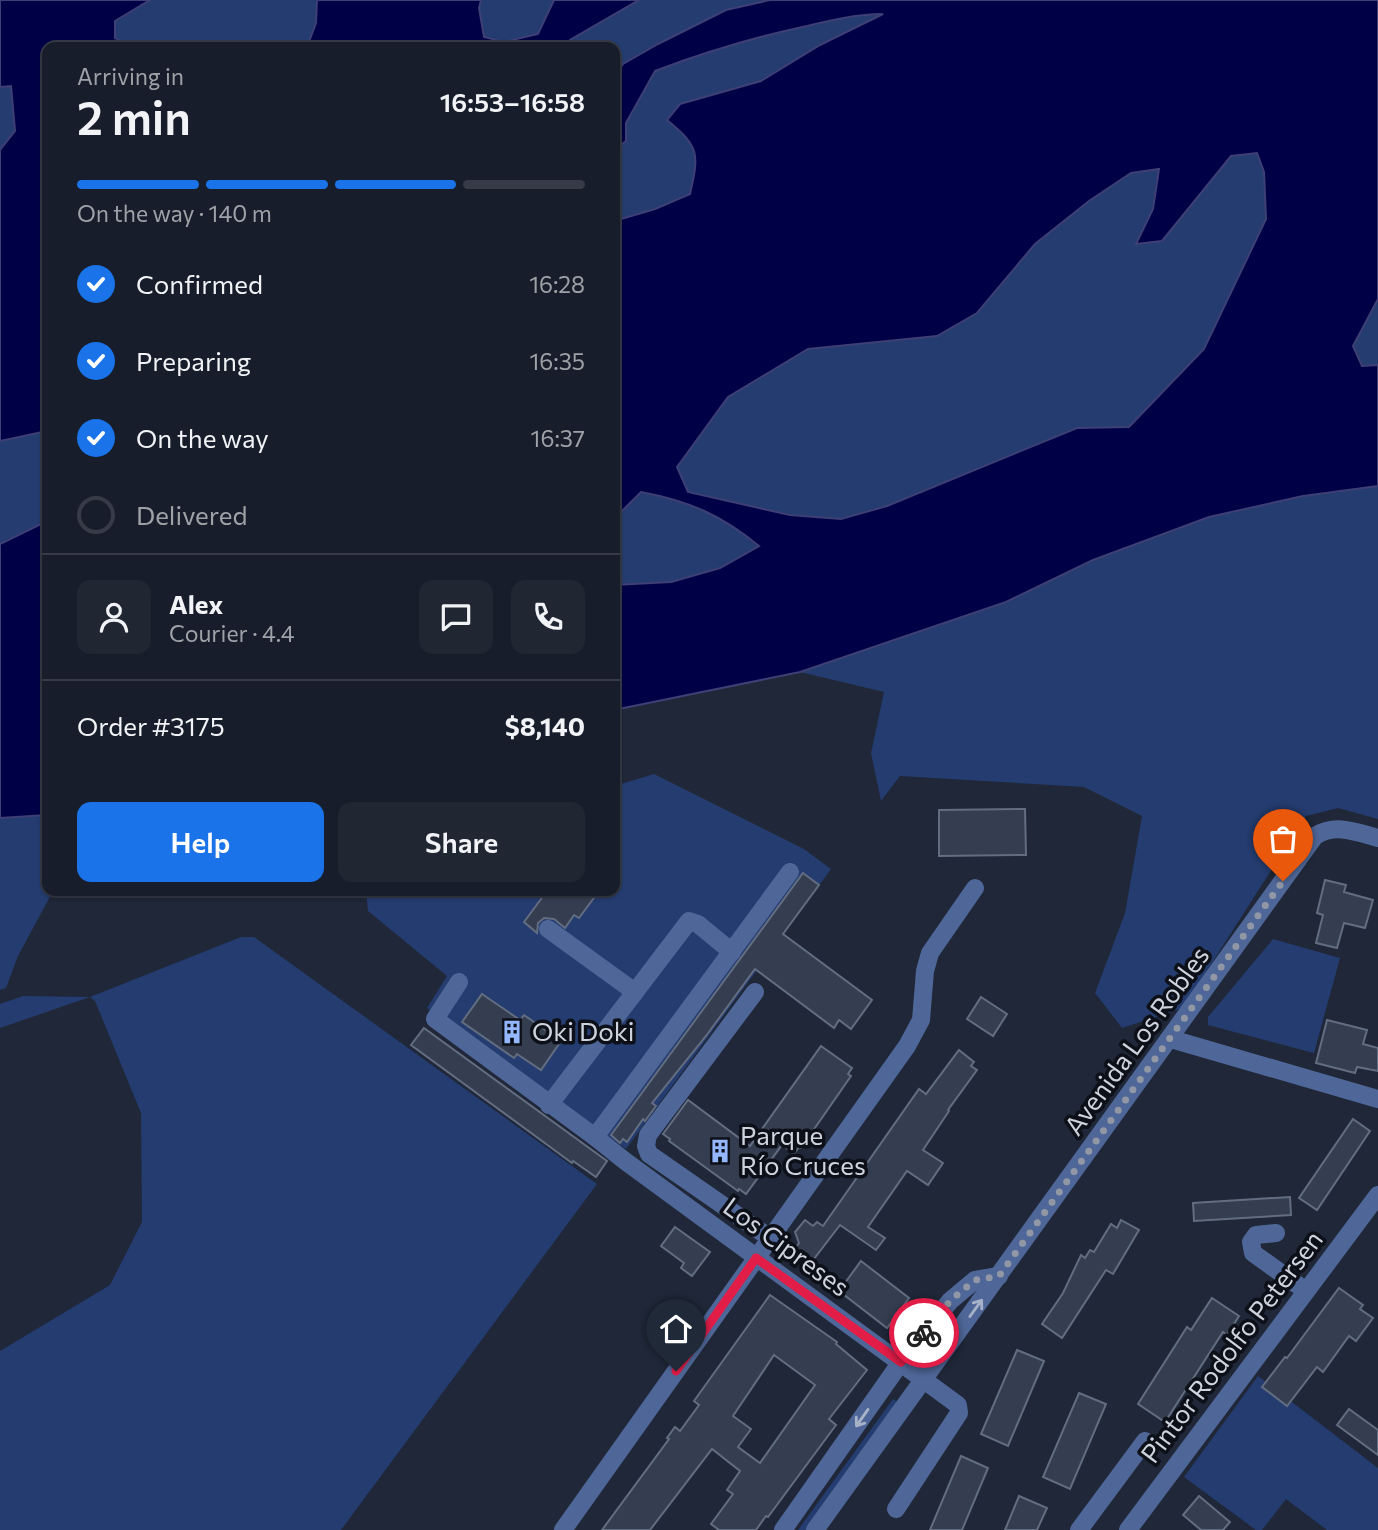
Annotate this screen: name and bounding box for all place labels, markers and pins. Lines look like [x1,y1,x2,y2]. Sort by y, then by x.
pin [1253,809,1313,881]
place label: Oki Doki [532,1015,634,1046]
building icon: Oki Doki [498,1018,526,1046]
place label: Parque Río Cruces [740,1119,866,1180]
building icon: Parque Río Cruces [706,1137,734,1165]
pin [646,1299,706,1371]

